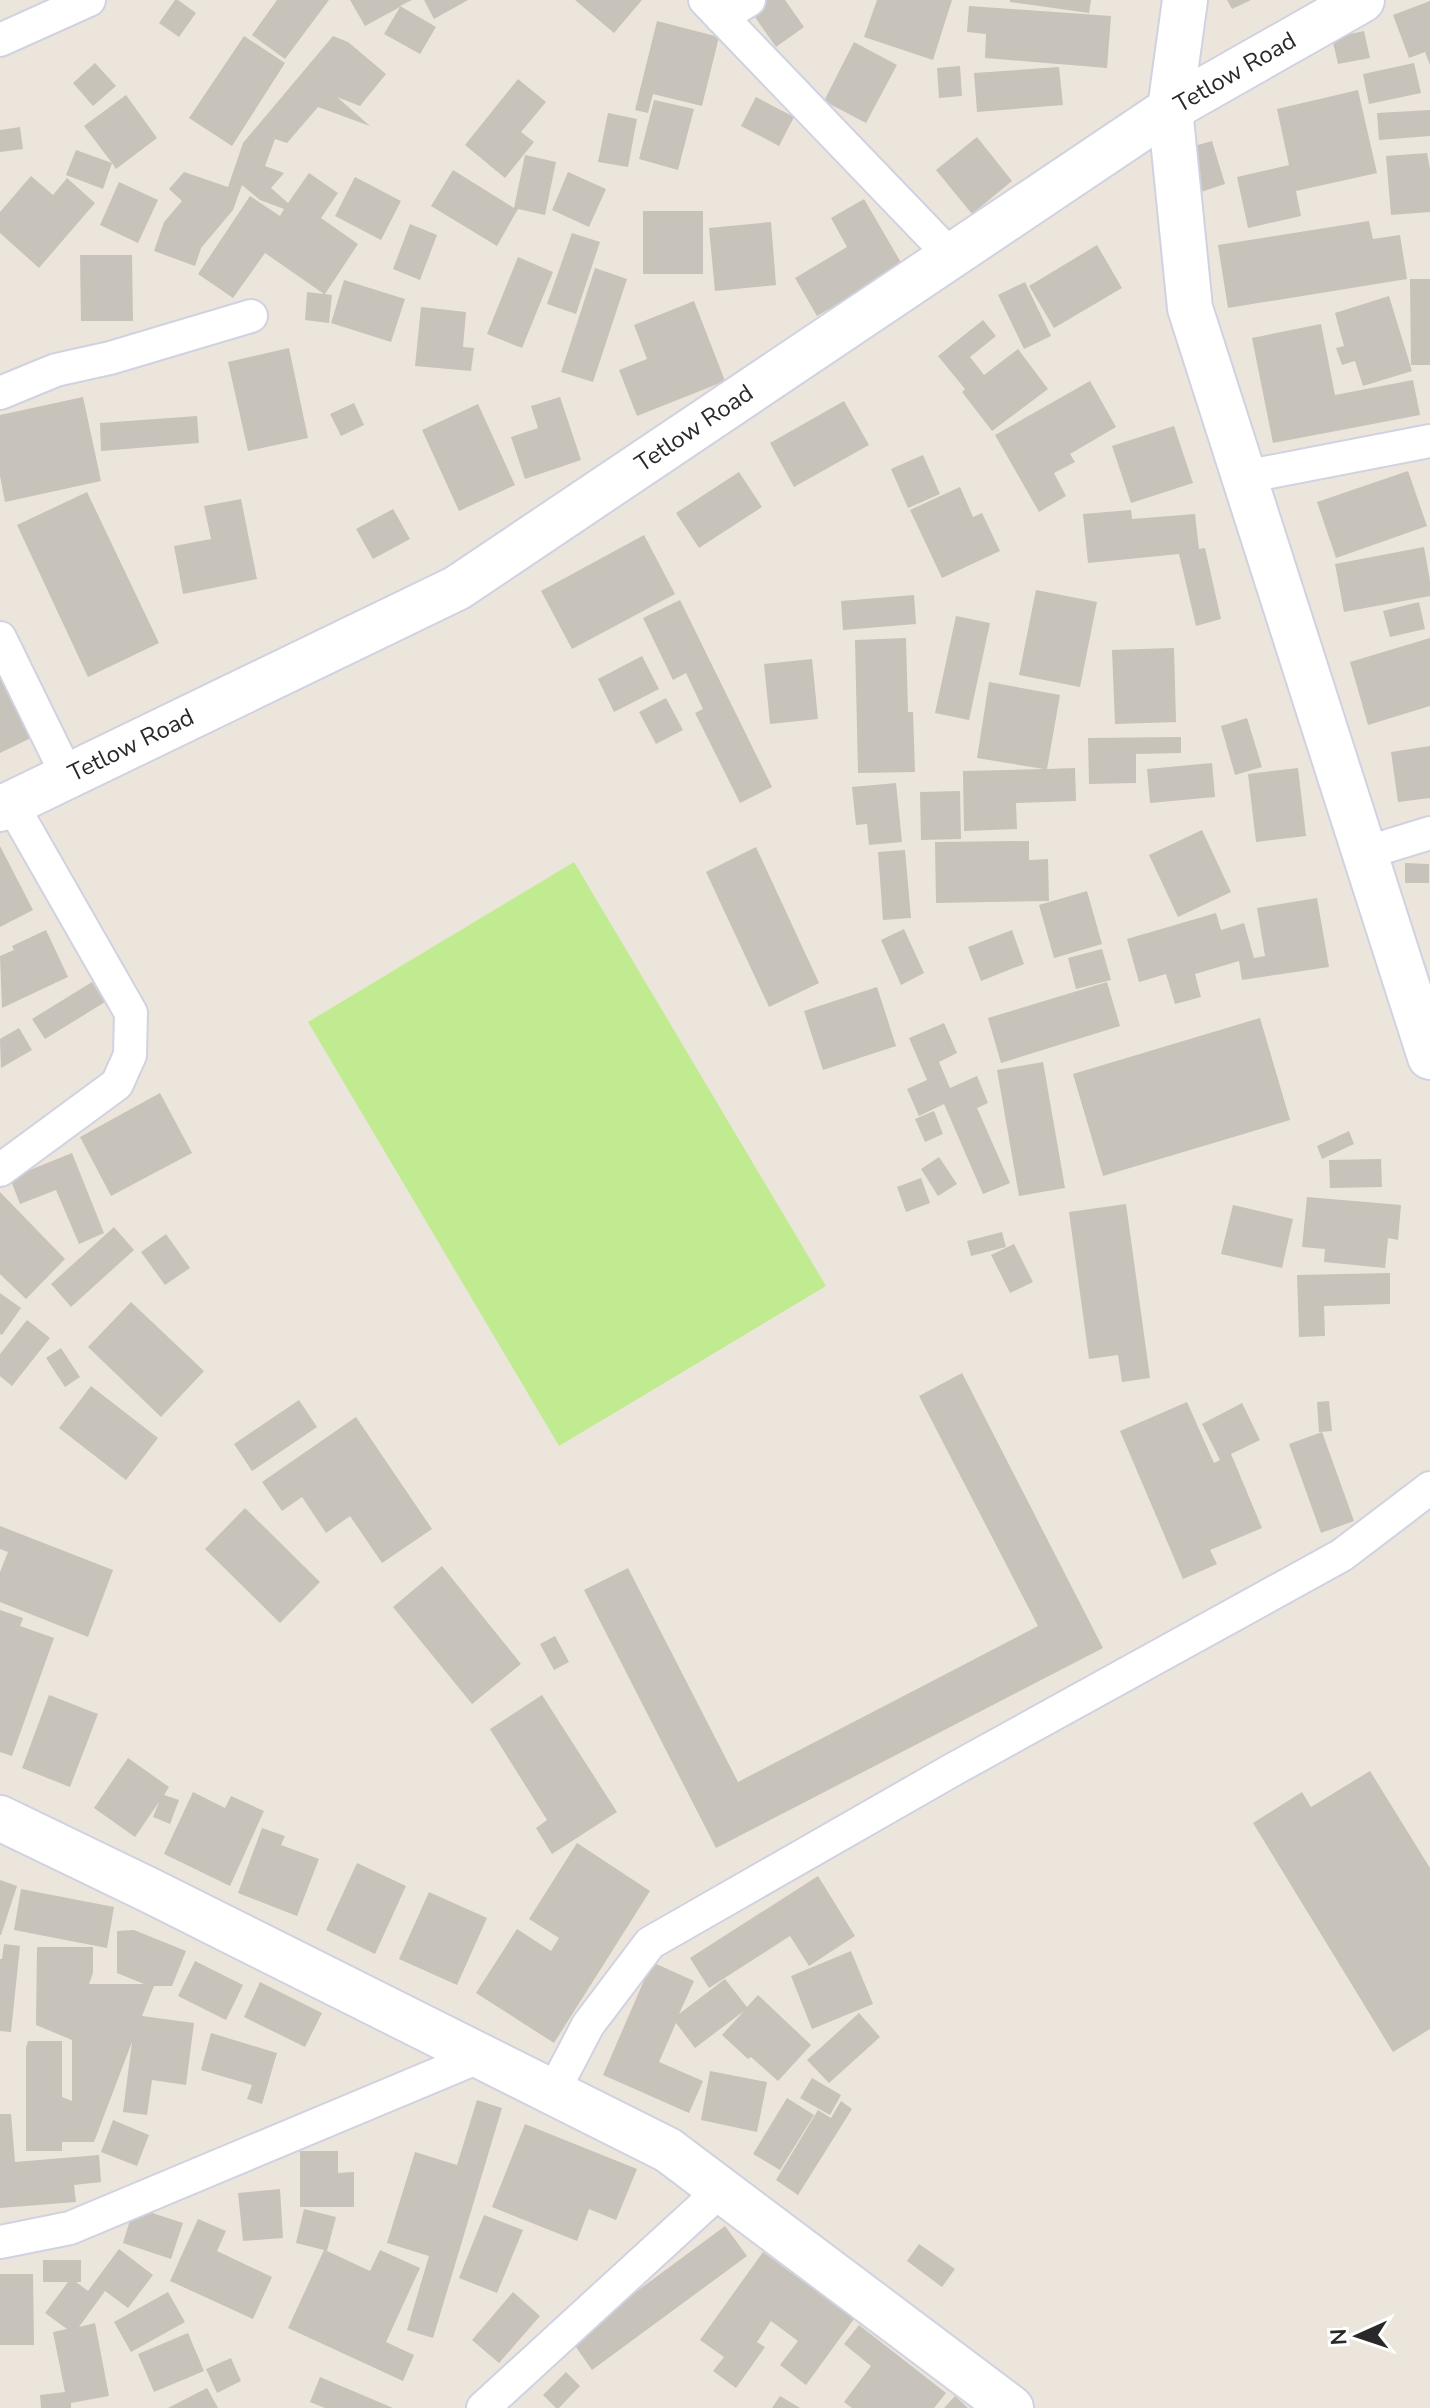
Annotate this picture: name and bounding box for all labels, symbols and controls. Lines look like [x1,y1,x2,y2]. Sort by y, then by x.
street label: Tetlow Road [1168,24,1302,120]
street label: Tetlow Road [629,377,759,479]
street label: Tetlow Road [63,701,199,789]
north arrow [1318,2296,1398,2376]
text: N [1324,2328,1354,2346]

